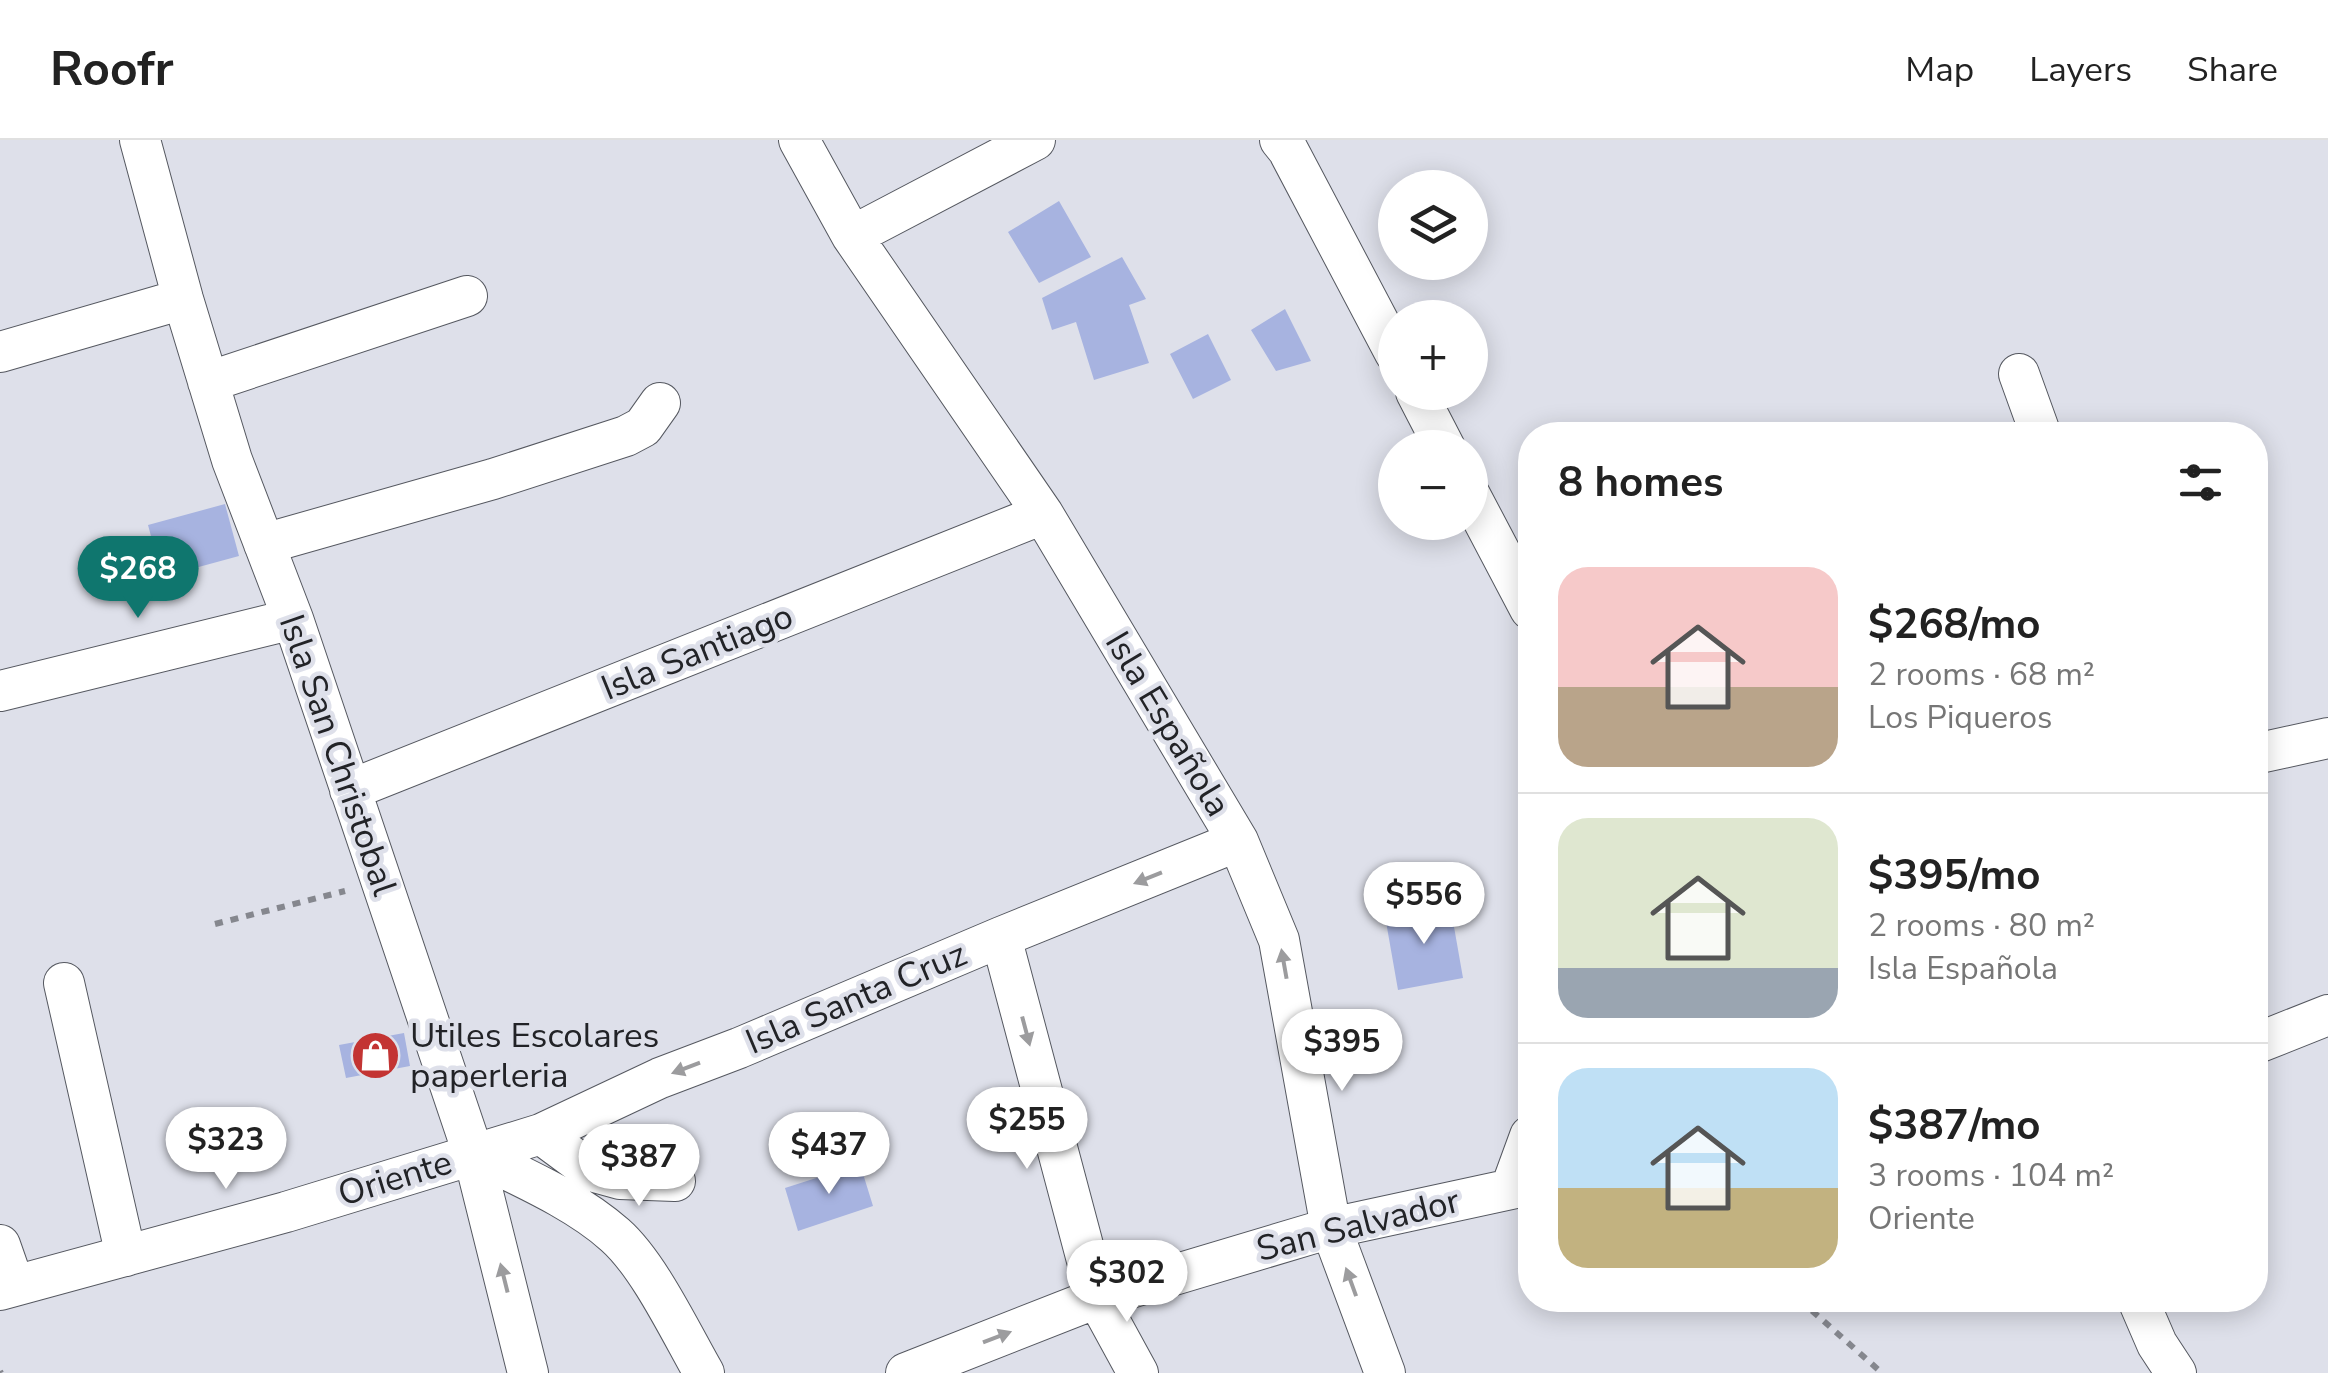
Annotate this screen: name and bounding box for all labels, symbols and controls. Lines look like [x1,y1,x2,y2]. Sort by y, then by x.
text: Roofr [50,36,174,102]
text: Map [1905,46,1974,93]
text: Layers [2029,46,2132,93]
text: Share [2187,46,2278,93]
map controls [1378,170,1488,540]
button: layers [1378,170,1488,280]
button: + [1378,300,1488,410]
button: − [1378,430,1488,540]
text: 8 homes [1558,454,1723,511]
icon: filters [2173,455,2228,510]
pin: $268 [79,536,197,621]
text: $268 [100,547,176,590]
street label: Isla Santiago [594,592,800,712]
text: $268/mo [1868,596,2040,653]
icon: home [1638,607,1758,727]
street label: Isla San Christobal [268,608,408,902]
street label: Isla Española [1094,623,1242,825]
text: 2 rooms · 68 m² [1868,653,2095,696]
text: Los Piqueros [1868,696,2052,739]
text: $395/mo [1868,847,2040,904]
icon: home [1638,858,1758,978]
pin: $556 [1365,862,1483,947]
one-way arrow [1132,870,1162,886]
text: $556 [1386,873,1462,916]
text: 2 rooms · 80 m² [1868,904,2095,947]
street label: Isla Santa Cruz [738,930,974,1066]
text: Isla Española [1868,947,2058,990]
one-way arrow [1276,948,1291,980]
pin: $395 [1283,1009,1401,1094]
place label: Utiles Escolares paperleria [410,1012,659,1099]
one-way arrow [1019,1016,1035,1047]
text: $395 [1304,1020,1380,1063]
shop icon: Utiles Escolares paperleria [349,1029,401,1081]
one-way arrow [670,1061,700,1077]
pin: $255 [968,1087,1086,1172]
text: $387/mo [1868,1097,2040,1154]
text: $255 [989,1098,1065,1141]
pin: $323 [167,1107,285,1192]
icon: home [1638,1108,1758,1228]
pin: $437 [770,1112,888,1197]
text: $323 [188,1118,264,1161]
text: $437 [791,1123,867,1166]
pin: $387 [580,1124,698,1209]
text: $387 [601,1135,677,1178]
street label: Oriente [332,1138,458,1218]
text: 3 rooms · 104 m² [1868,1154,2114,1197]
street label: San Salvador [1252,1177,1465,1273]
text: Oriente [1868,1197,1975,1240]
pin: $302 [1068,1240,1186,1325]
text: $302 [1089,1251,1165,1294]
one-way arrow [496,1263,511,1294]
one-way arrow [1343,1266,1358,1296]
one-way arrow [982,1329,1012,1345]

